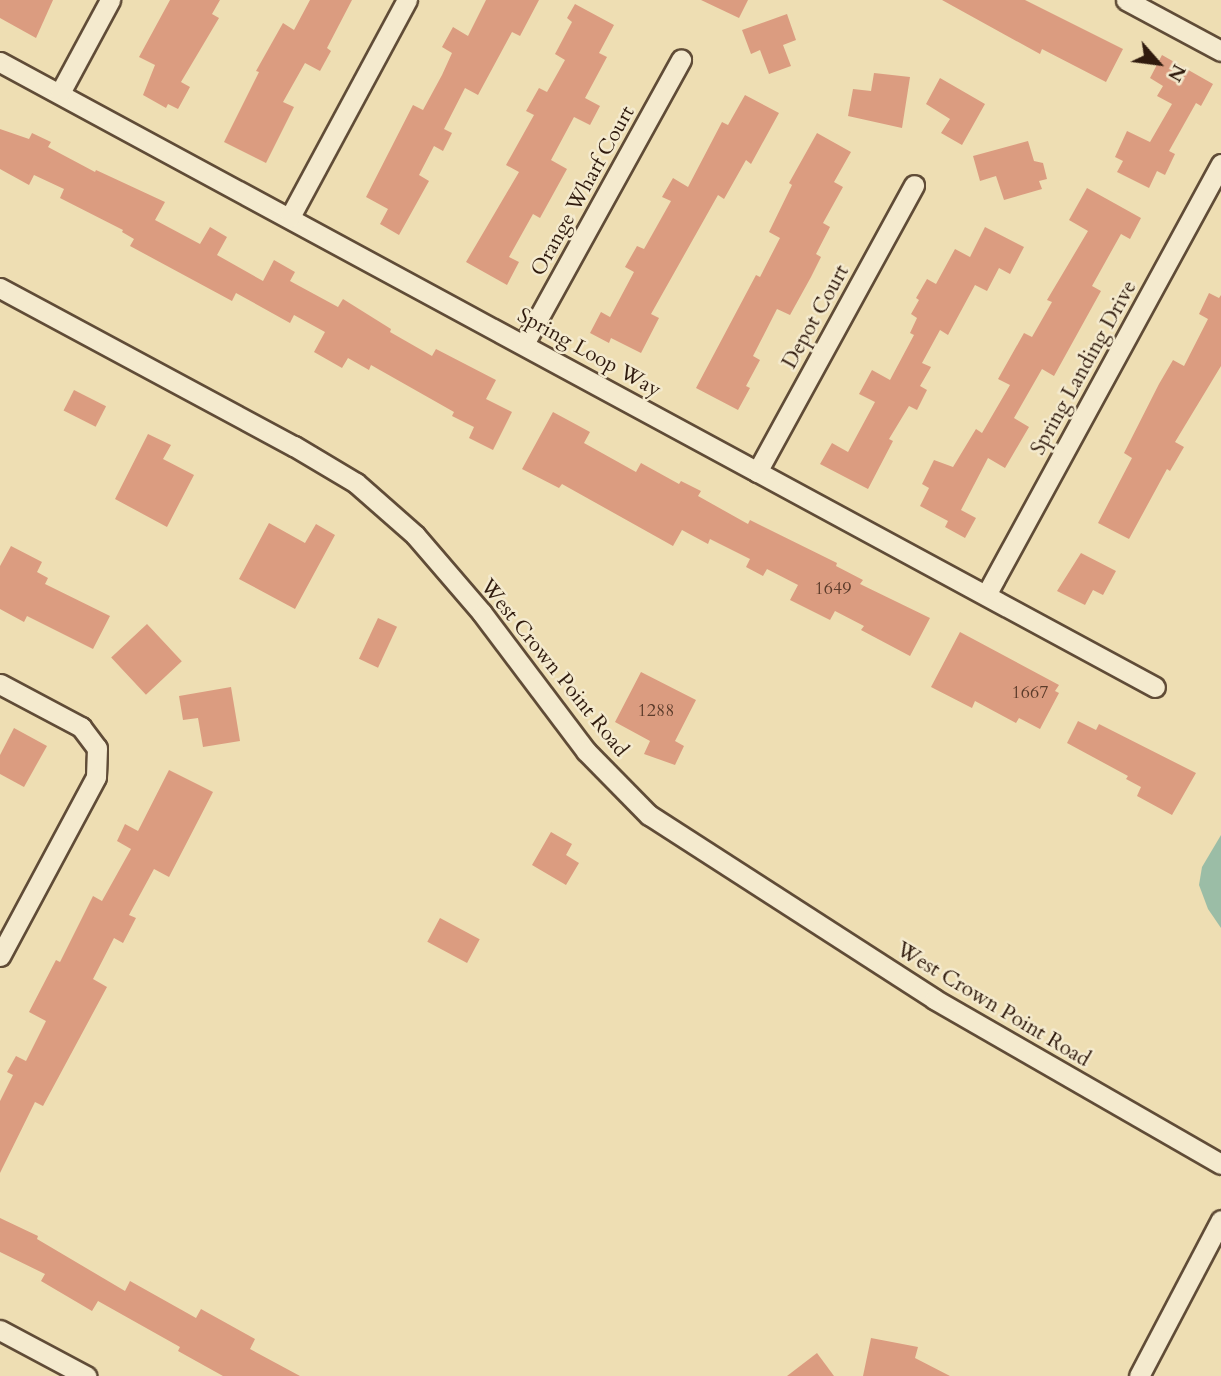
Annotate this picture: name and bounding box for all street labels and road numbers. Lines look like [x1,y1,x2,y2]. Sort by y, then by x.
street label: Orange Wharf Court [526,102,640,280]
street label: Depot Court [777,261,855,373]
street label: Spring Landing Drive [1026,276,1142,460]
street label: Spring Loop Way [513,303,665,403]
street label: West Crown Point Road [474,574,634,762]
street label: West Crown Point Road [892,937,1094,1073]

